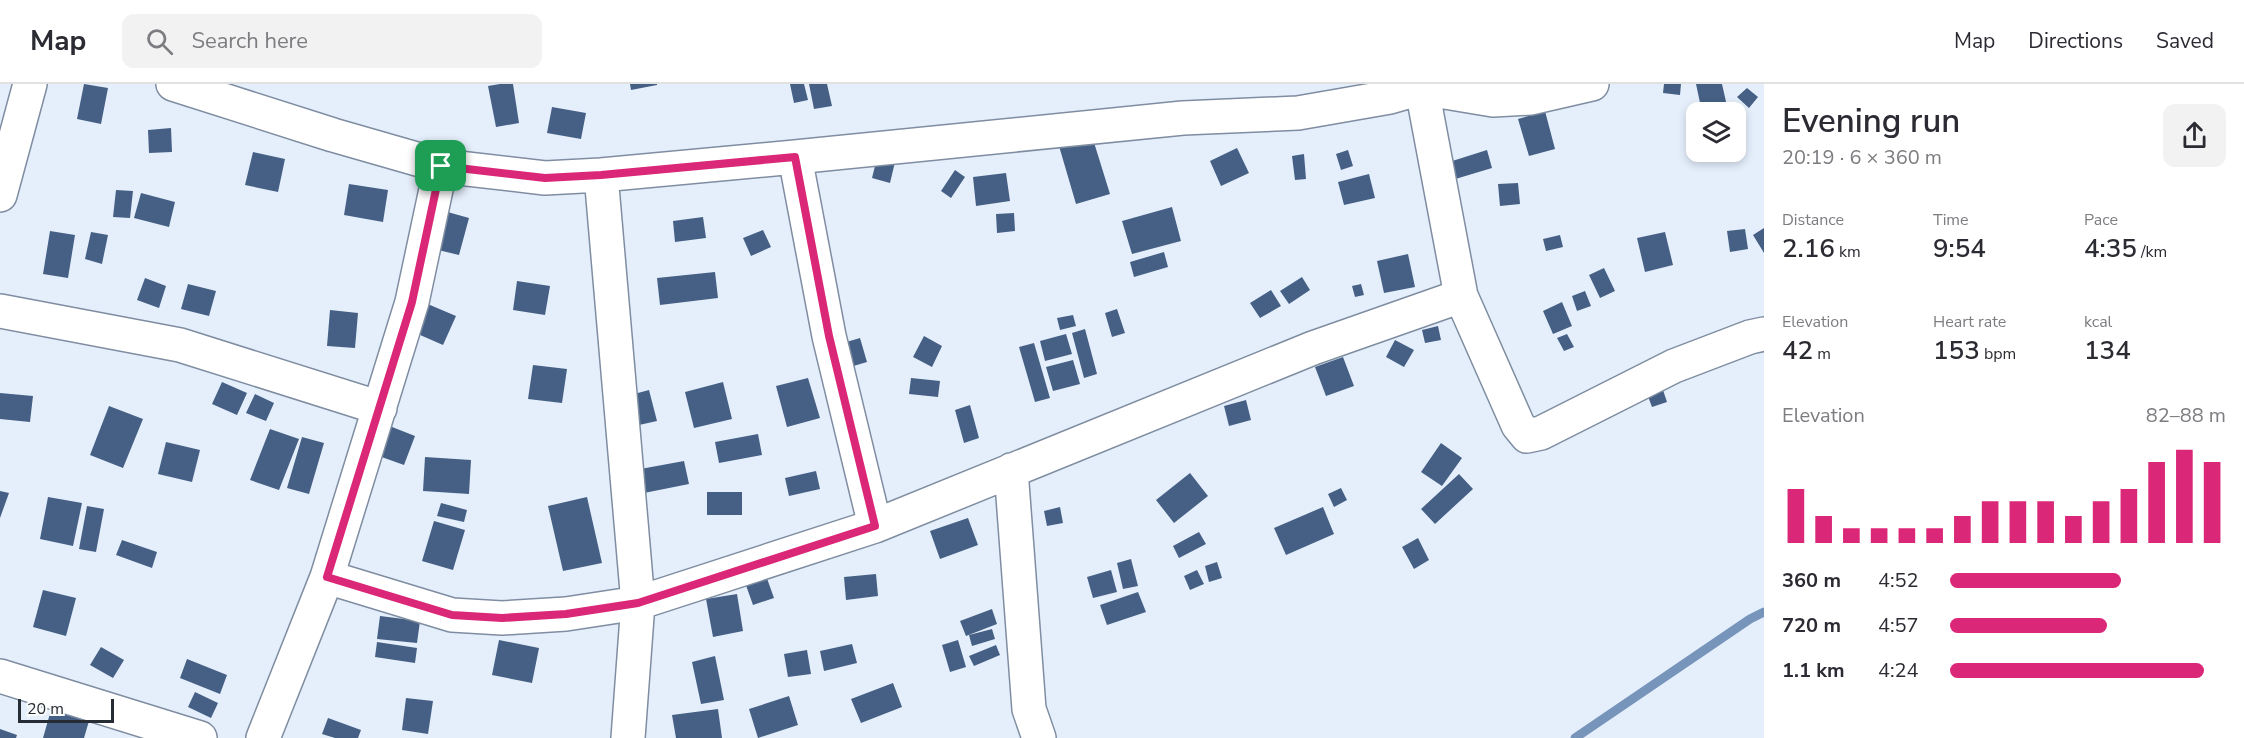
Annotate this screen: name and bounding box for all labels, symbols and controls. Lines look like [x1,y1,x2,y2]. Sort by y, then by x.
search box [122,14,542,68]
text: Map [30,22,86,60]
icon: search [143,25,176,58]
text: Search here [191,26,308,56]
text: Map [1954,27,1995,55]
text: Directions [2028,27,2123,55]
text: Saved [2156,27,2214,55]
text: Evening run [1782,99,1960,144]
map controls [1686,102,1746,162]
button: layers [1686,102,1746,162]
button: share [2163,104,2226,167]
pin [415,140,466,191]
text: 20:19 · 6 × 360 m [1782,144,1942,171]
icon: arrive [424,149,457,182]
text: Distance [1782,209,1844,231]
text: Time [1933,209,1969,231]
text: Pace [2084,209,2118,231]
text: 2.16 [1782,231,1835,266]
text: 9:54 [1933,231,1986,266]
text: 4:35 [2084,231,2137,266]
text: km [1835,241,1861,263]
text: /km [2137,241,2167,263]
text: Elevation [1782,311,1848,333]
text: Heart rate [1933,311,2006,333]
text: kcal [2084,311,2112,333]
text: 42 [1782,333,1813,368]
text: 153 [1933,333,1980,368]
text: 134 [2084,333,2131,368]
text: m [1813,343,1831,365]
text: bpm [1980,343,2016,365]
text: Elevation [1782,402,1865,429]
text: 82–88 m [2146,402,2226,429]
text: 360 m [1782,567,1841,594]
text: 4:52 [1878,567,1919,594]
text: 720 m [1782,612,1841,639]
text: 4:57 [1878,612,1919,639]
text: 1.1 km [1782,657,1845,684]
text: 4:24 [1878,657,1919,684]
scale bar [18,696,114,724]
text: 20 m [27,698,64,720]

